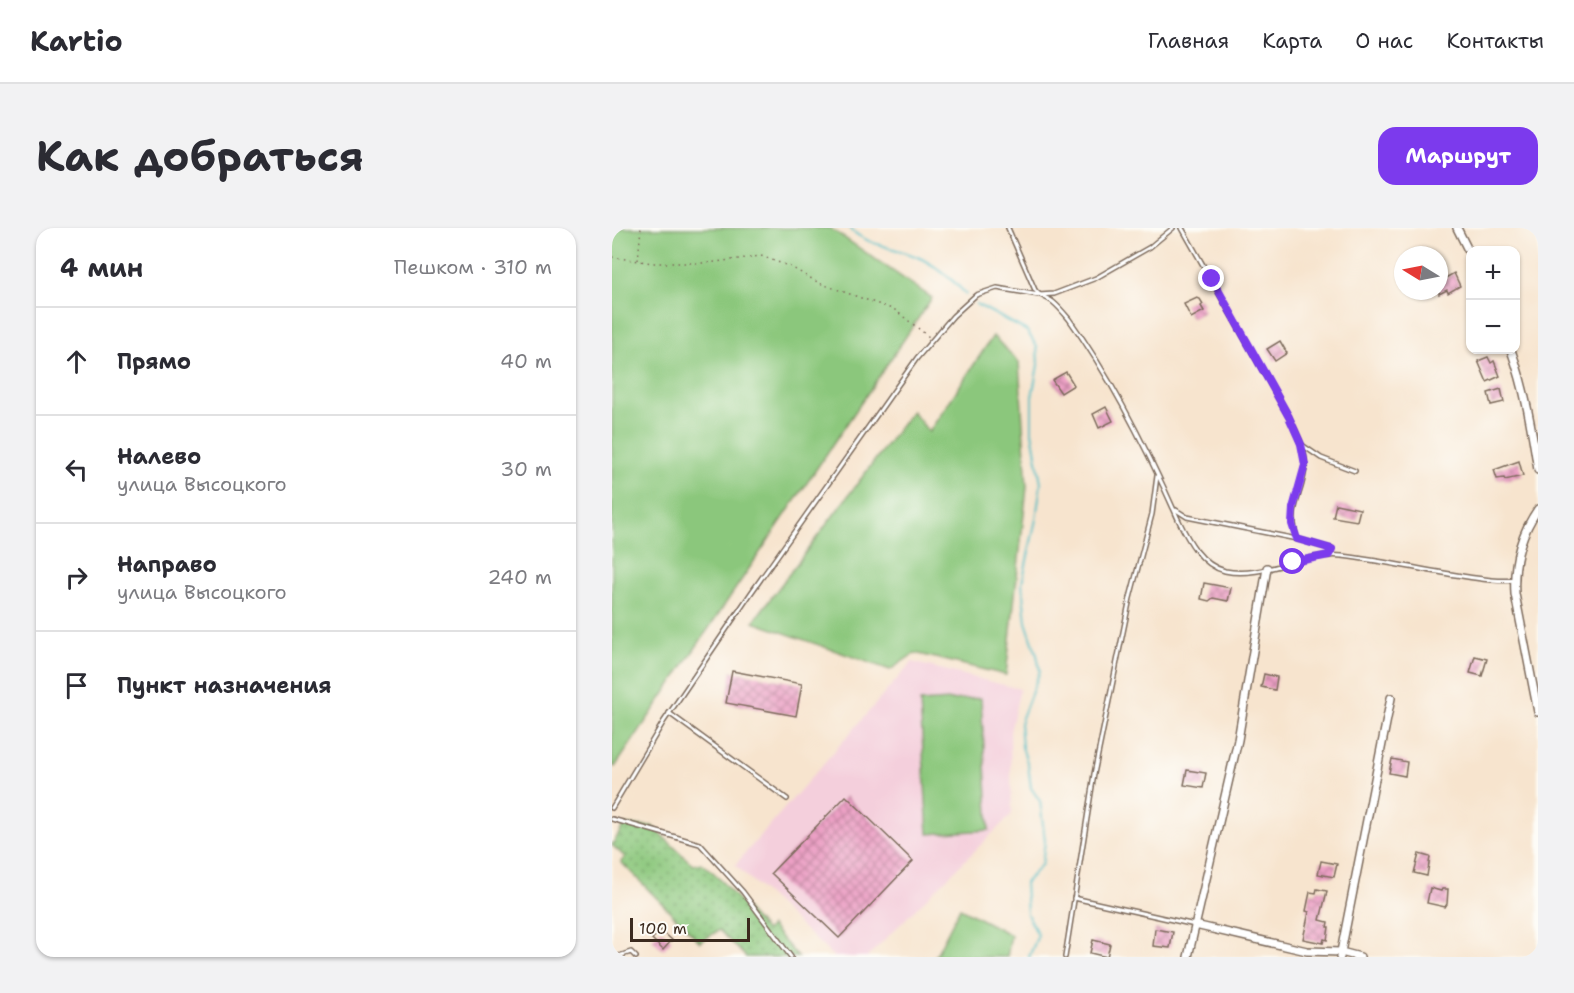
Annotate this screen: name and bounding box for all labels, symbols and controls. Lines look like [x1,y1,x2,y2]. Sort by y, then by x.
text: Kartio [30,22,123,60]
text: Главная [1148,27,1229,55]
text: Карта [1262,27,1322,55]
text: О нас [1355,27,1413,55]
text: Контакты [1446,27,1544,55]
button: Маршрут [1378,127,1538,185]
text: Как добраться [36,128,364,184]
north arrow [1394,246,1448,300]
map controls [1466,246,1520,354]
button: + [1466,246,1520,300]
text: 4 мин [60,250,143,285]
text: Пешком · 310 m [394,254,552,280]
route end [1198,265,1224,291]
button: − [1466,300,1520,354]
icon: ahead [60,345,93,378]
text: Прямо [117,347,191,376]
text: 40 m [500,348,552,374]
text: Налево [117,442,201,471]
icon: left [60,453,93,486]
text: 30 m [500,456,552,482]
text: улица Высоцкого [117,471,287,497]
route start [1279,548,1305,574]
text: Направо [117,550,217,579]
icon: right [60,561,93,594]
text: 240 m [487,564,552,590]
text: улица Высоцкого [117,579,287,605]
icon: arrive [60,669,93,702]
text: Пункт назначения [117,671,331,700]
scale bar [630,915,750,942]
text: 100 m [639,918,687,939]

